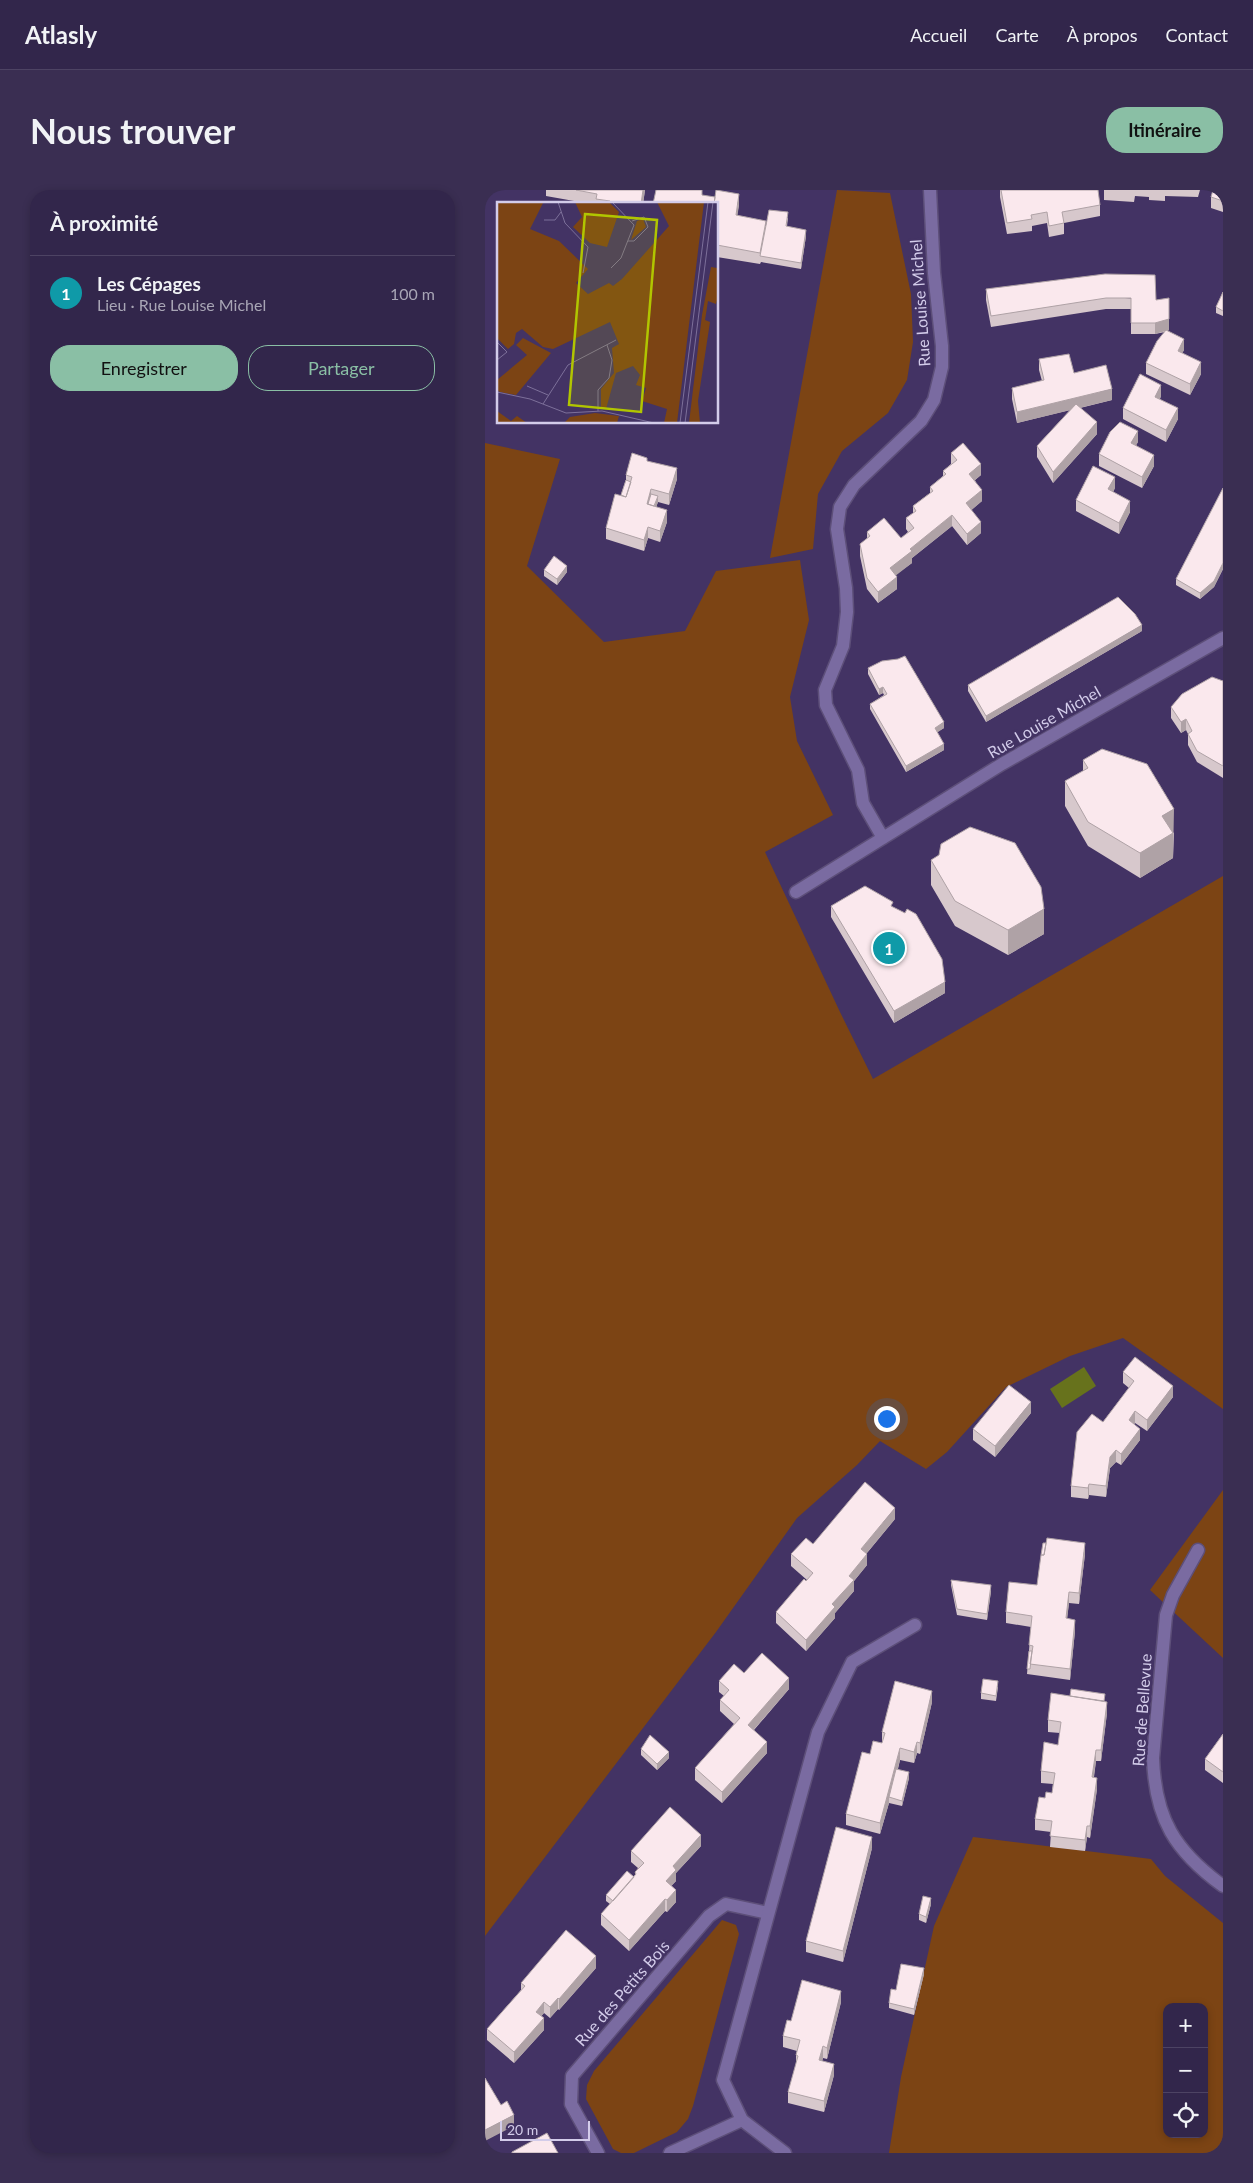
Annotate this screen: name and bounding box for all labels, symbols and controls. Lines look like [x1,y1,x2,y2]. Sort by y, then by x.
text: Atlasly [25,20,97,49]
text: Accueil [910,24,967,46]
text: Carte [995,24,1039,46]
text: À propos [1067,24,1138,46]
text: Contact [1166,24,1228,46]
button: Itinéraire [1106,107,1223,153]
text: Nous trouver [30,109,235,151]
inset map [497,202,719,424]
text: À proximité [50,210,158,235]
street label: Rue Louise Michel [906,239,933,367]
text: Les Cépages [97,272,201,295]
text: 1 [61,284,71,303]
text: 100 m [390,284,435,303]
text: Lieu · Rue Louise Michel [97,295,266,314]
button: Enregistrer [50,345,238,391]
button: Partager [248,345,435,391]
street label: Rue Louise Michel [984,681,1104,762]
pin: 1 [873,929,905,967]
your location [874,1406,900,1432]
street label: Rue de Bellevue [1128,1653,1155,1767]
street label: Rue des Petits Bois [571,1936,673,2049]
map controls [1163,2003,1208,2138]
button: + [1163,2003,1208,2048]
button: − [1163,2048,1208,2093]
button: locate [1163,2093,1208,2138]
scale bar [500,2118,590,2141]
text: 20 m [507,2121,538,2138]

